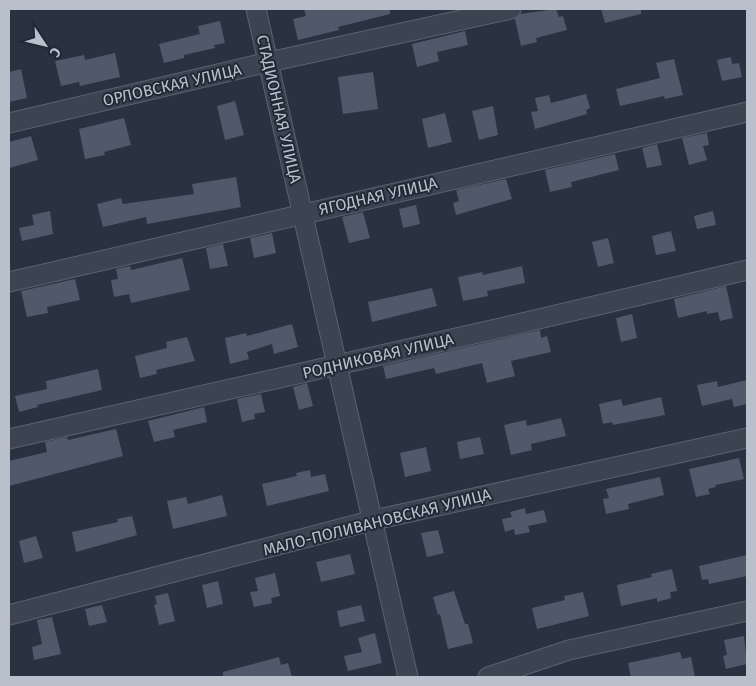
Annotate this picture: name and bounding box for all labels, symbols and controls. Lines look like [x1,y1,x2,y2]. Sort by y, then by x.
north arrow [20,20,70,70]
street label: СТАДИОННАЯ УЛИЦА [253,33,305,186]
text: С [46,44,65,60]
street label: ОРЛОВСКАЯ УЛИЦА [101,60,244,110]
street label: ЯГОДНАЯ УЛИЦА [317,173,440,219]
street label: РОДНИКОВАЯ УЛИЦА [301,329,456,383]
street label: МАЛО-ПОЛИВАНОВСКАЯ УЛИЦА [261,484,494,560]

